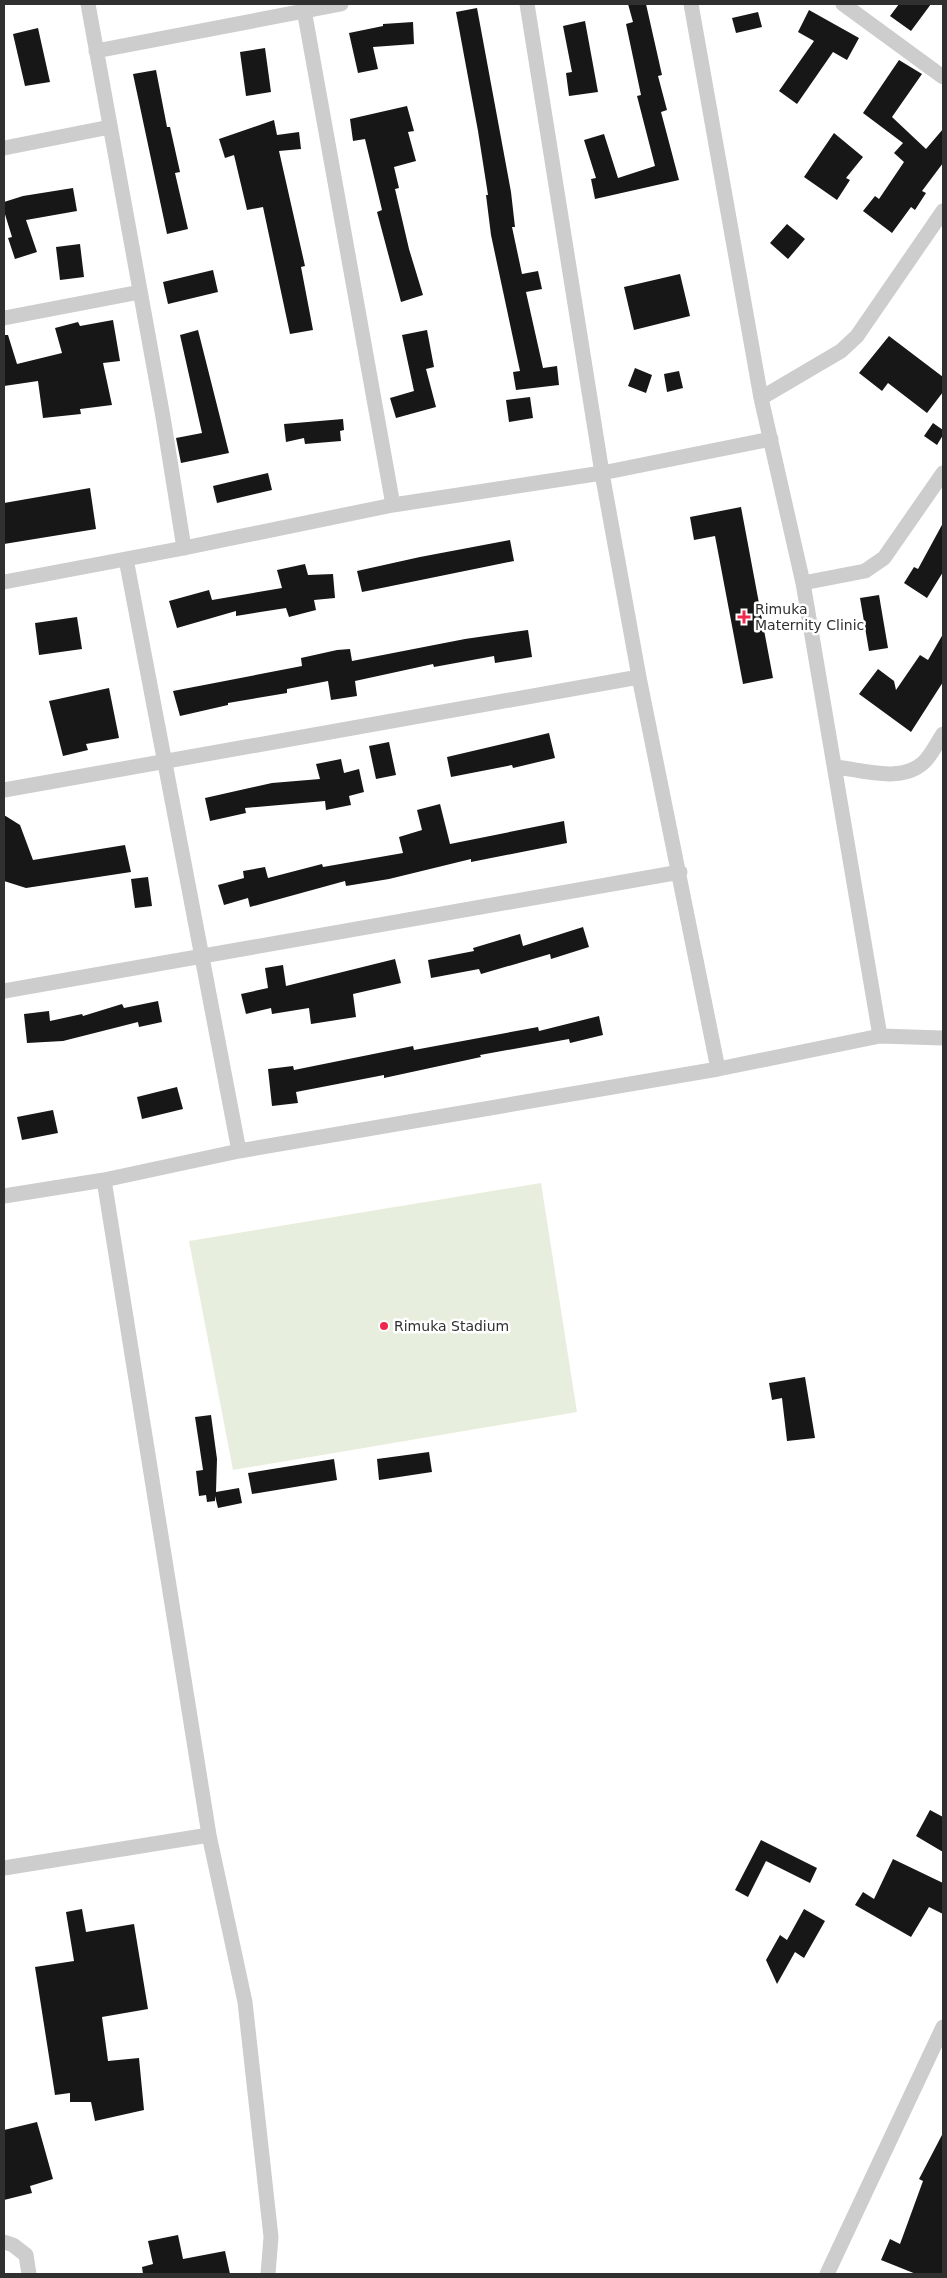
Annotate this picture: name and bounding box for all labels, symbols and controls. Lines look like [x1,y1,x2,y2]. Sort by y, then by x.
place label: Rimuka Maternity Clinic [755,601,864,633]
marker: Rimuka Maternity Clinic [737,610,751,624]
place label: Rimuka Stadium [394,1318,509,1334]
marker: Rimuka Stadium [378,1320,390,1332]

